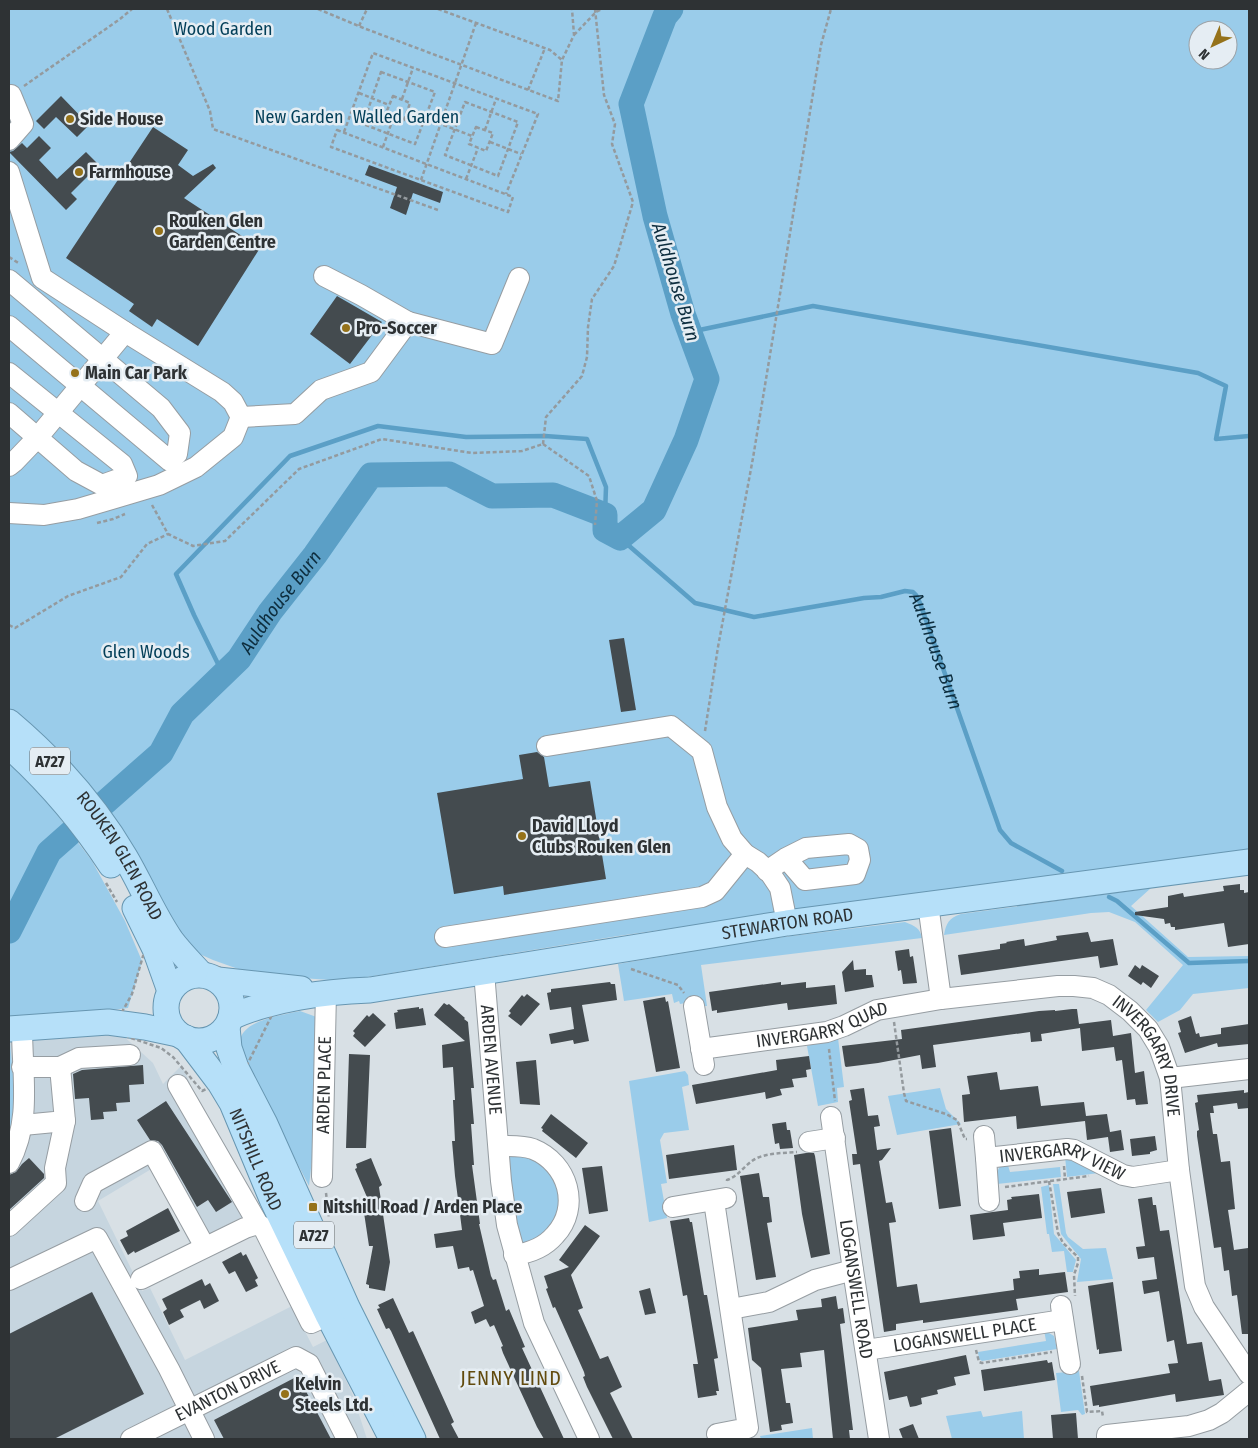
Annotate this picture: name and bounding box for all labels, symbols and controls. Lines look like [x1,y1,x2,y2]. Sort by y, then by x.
park label: Wood Garden [173,18,273,40]
north arrow [1188,20,1238,70]
text: N [1195,45,1213,63]
park label: New Garden [255,106,343,128]
park label: Walled Garden [353,106,459,128]
place label: Side House [80,108,163,130]
marker: Side House [64,113,76,125]
place label: Farmhouse [89,161,171,183]
marker: Farmhouse [73,166,85,178]
place label: Rouken Glen Garden Centre [169,210,276,253]
water label: Auldhouse Burn [647,219,705,344]
marker: Rouken Glen Garden Centre [153,225,165,237]
place label: Pro-Soccer [356,317,437,339]
marker: Pro-Soccer [340,322,352,334]
place label: Main Car Park [85,362,188,384]
marker: Main Car Park [69,367,81,379]
water label: Auldhouse Burn [234,546,326,659]
water label: Auldhouse Burn [904,587,968,712]
park label: Glen Woods [102,641,190,663]
road number: A727 [30,748,70,774]
street label: ROUKEN GLEN ROAD [72,787,167,924]
place label: David Lloyd Clubs Rouken Glen [532,815,671,858]
marker: David Lloyd Clubs Rouken Glen [516,830,528,842]
street label: STEWARTON ROAD [720,903,854,944]
street label: INVERGARRY DRIVE [1108,990,1185,1118]
street label: INVERGARRY QUAD [755,997,889,1052]
street label: ARDEN AVENUE [476,1004,507,1116]
street label: ARDEN PLACE [312,1036,336,1134]
street label: NITSHILL ROAD [224,1105,287,1214]
street label: INVERGARRY VIEW [998,1138,1129,1185]
place label: Nitshill Road / Arden Place [323,1196,522,1218]
marker: Nitshill Road / Arden Place [307,1201,319,1213]
street label: LOGANSWELL ROAD [835,1218,878,1360]
road number: A727 [294,1222,334,1248]
street label: LOGANSWELL PLACE [892,1313,1038,1357]
street label: EVANTON DRIVE [172,1356,284,1426]
district label: JENNY LIND [460,1366,562,1390]
place label: Kelvin Steels Ltd. [295,1373,373,1416]
marker: Kelvin Steels Ltd. [279,1388,291,1400]

